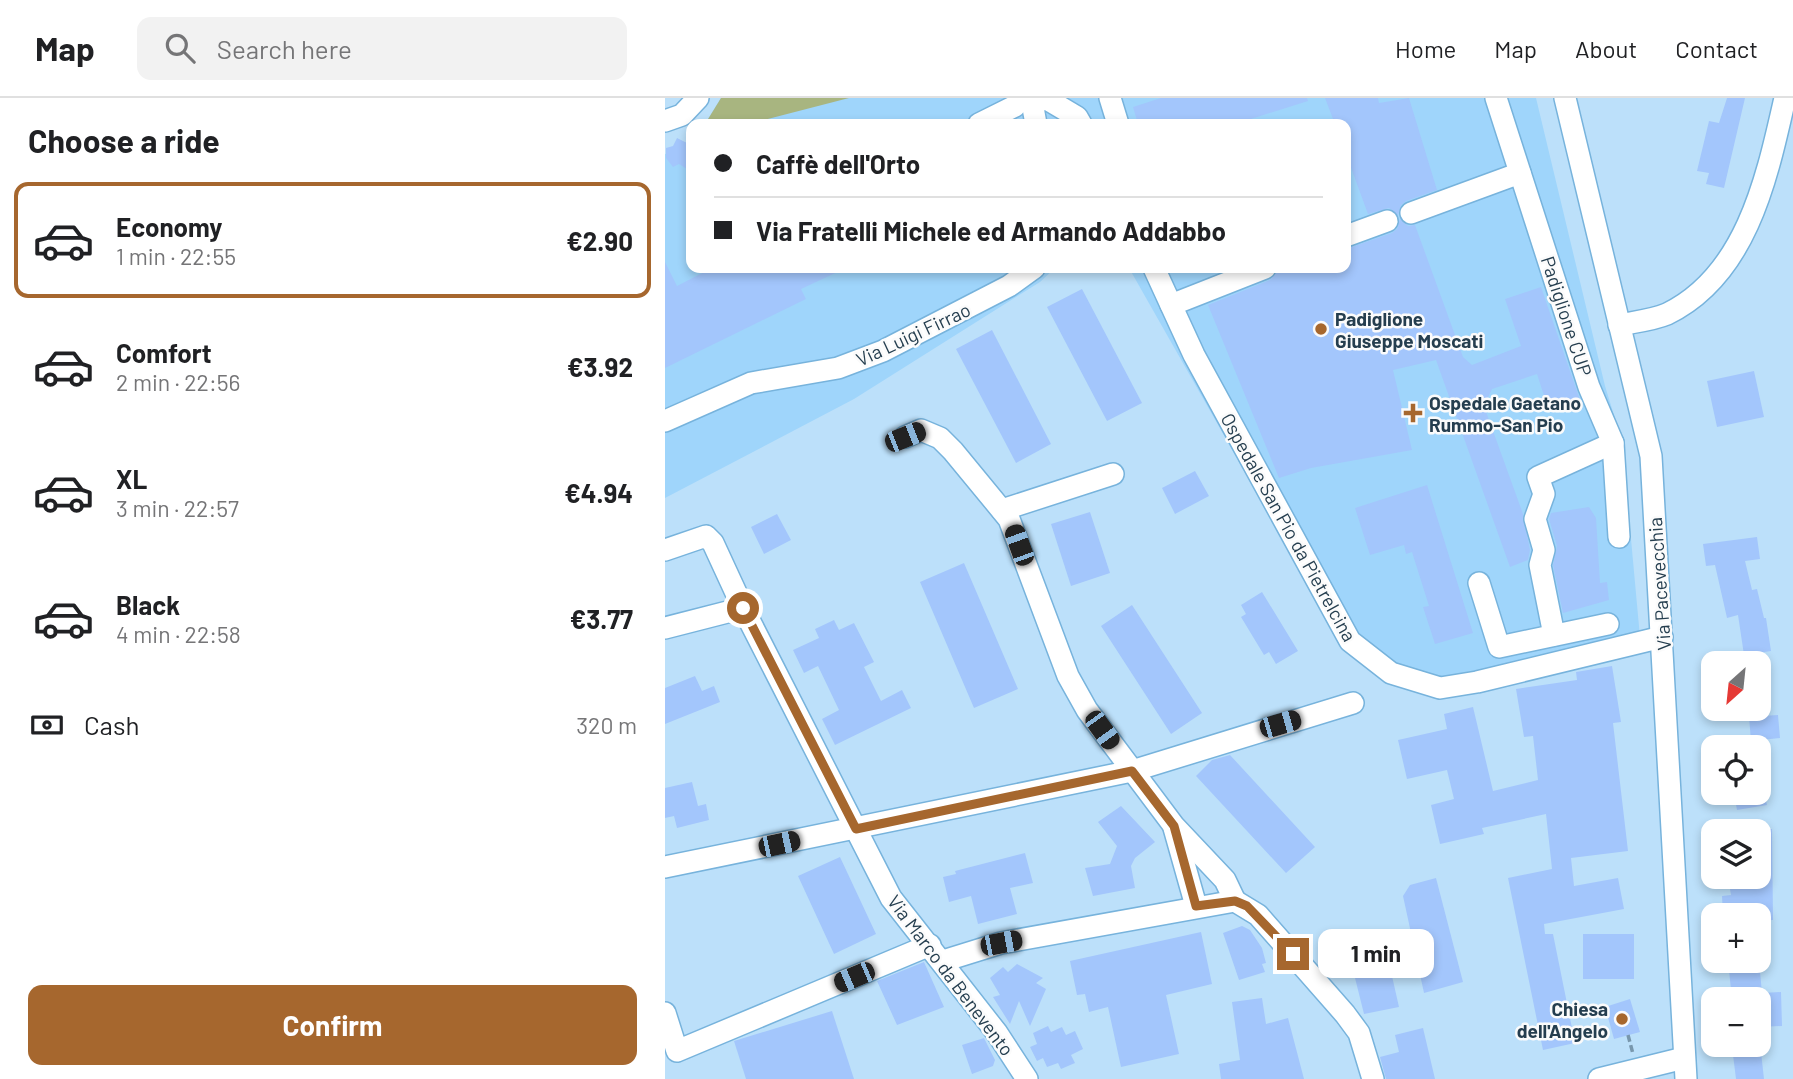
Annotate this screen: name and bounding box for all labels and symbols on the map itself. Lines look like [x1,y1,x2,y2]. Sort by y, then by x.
street label: Padiglione CUP [1537,253,1597,379]
street label: Via Luigi Firrao [852,297,974,371]
place label: Padiglione Giuseppe Moscati [1335,307,1483,352]
marker: Padiglione Giuseppe Moscati [1313,321,1329,337]
place label: Ospedale Gaetano Rummo-San Pio [1429,391,1581,436]
marker: Ospedale Gaetano Rummo-San Pio [1403,403,1423,423]
street label: Ospedale San Pio da Pietrelcina [1216,409,1362,645]
car [882,419,929,455]
street label: Via Pacevecchia [1643,517,1675,651]
car [1002,522,1037,568]
route start [727,592,759,624]
north arrow [1701,651,1771,721]
car [1082,707,1123,753]
car [1257,708,1304,740]
car [757,829,802,859]
street label: Via Marco da Benevento [883,890,1019,1060]
car [979,929,1024,957]
callout: 1 min [1317,930,1433,978]
route end [1277,938,1309,970]
car [831,959,878,995]
place label: Chiesa dell'Angelo [1517,997,1608,1042]
marker: Chiesa dell'Angelo [1614,1011,1630,1027]

